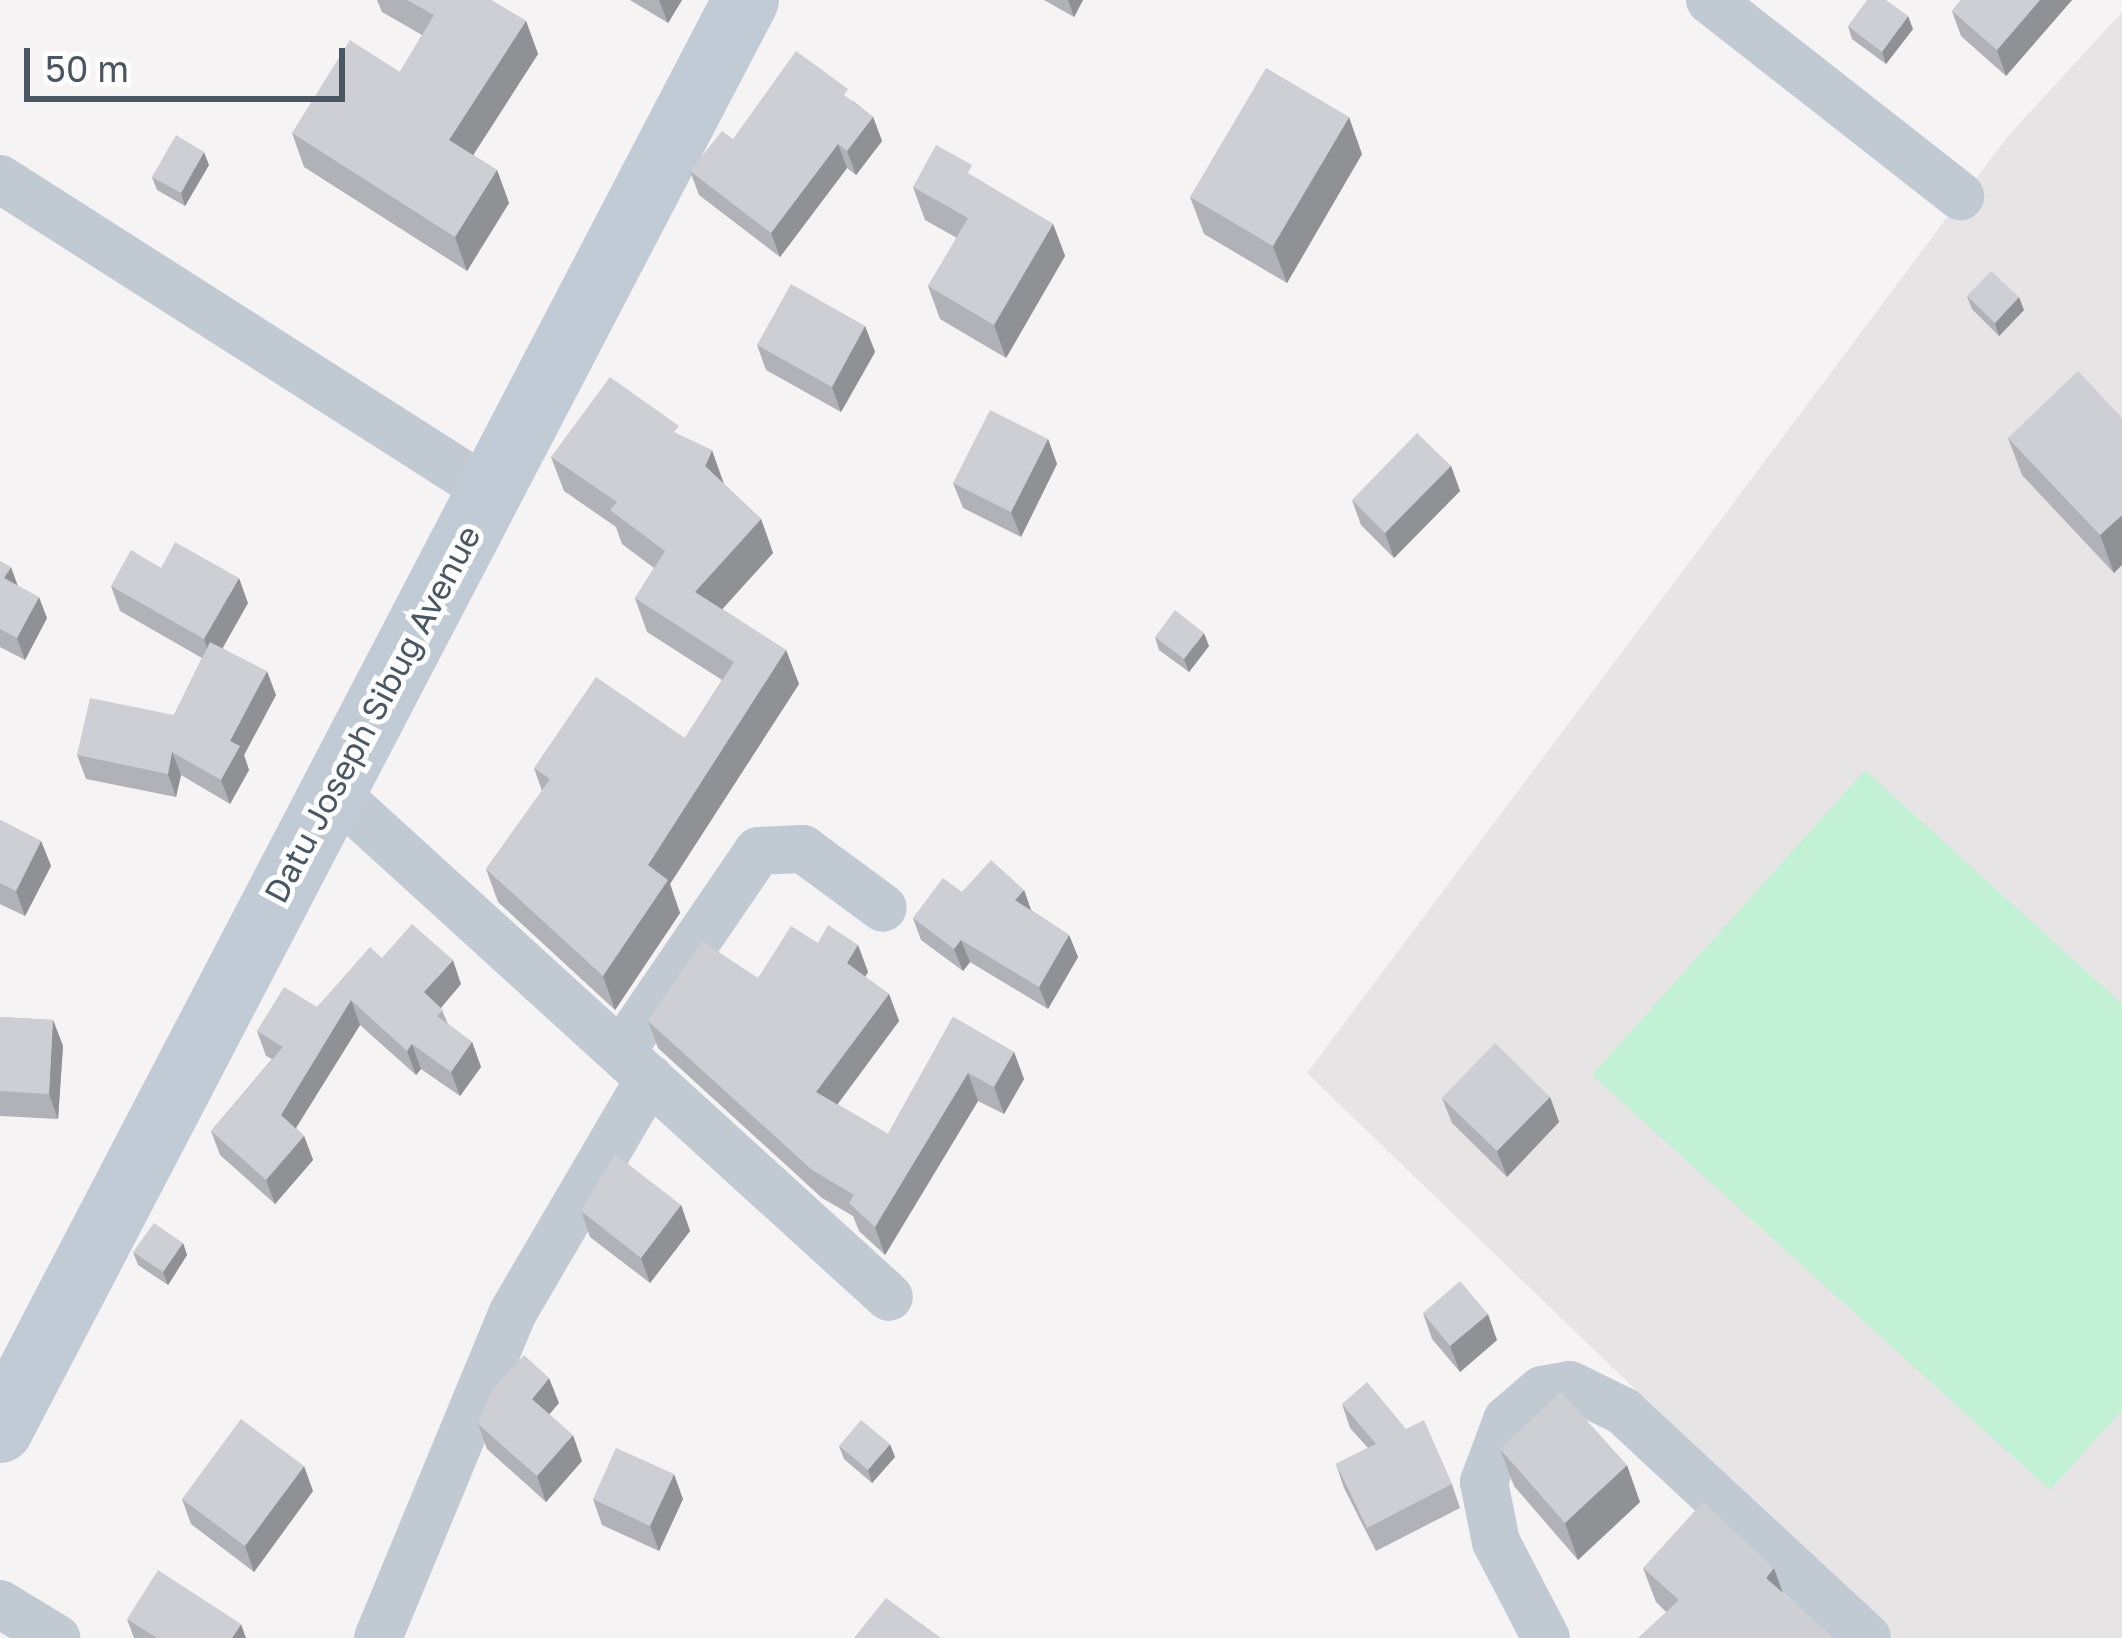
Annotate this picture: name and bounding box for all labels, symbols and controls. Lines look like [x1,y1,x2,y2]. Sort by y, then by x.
scale bar [30,24,351,98]
text: 50 m [45,47,129,90]
street label: Datu Joseph Sibug Avenue [256,519,488,909]

